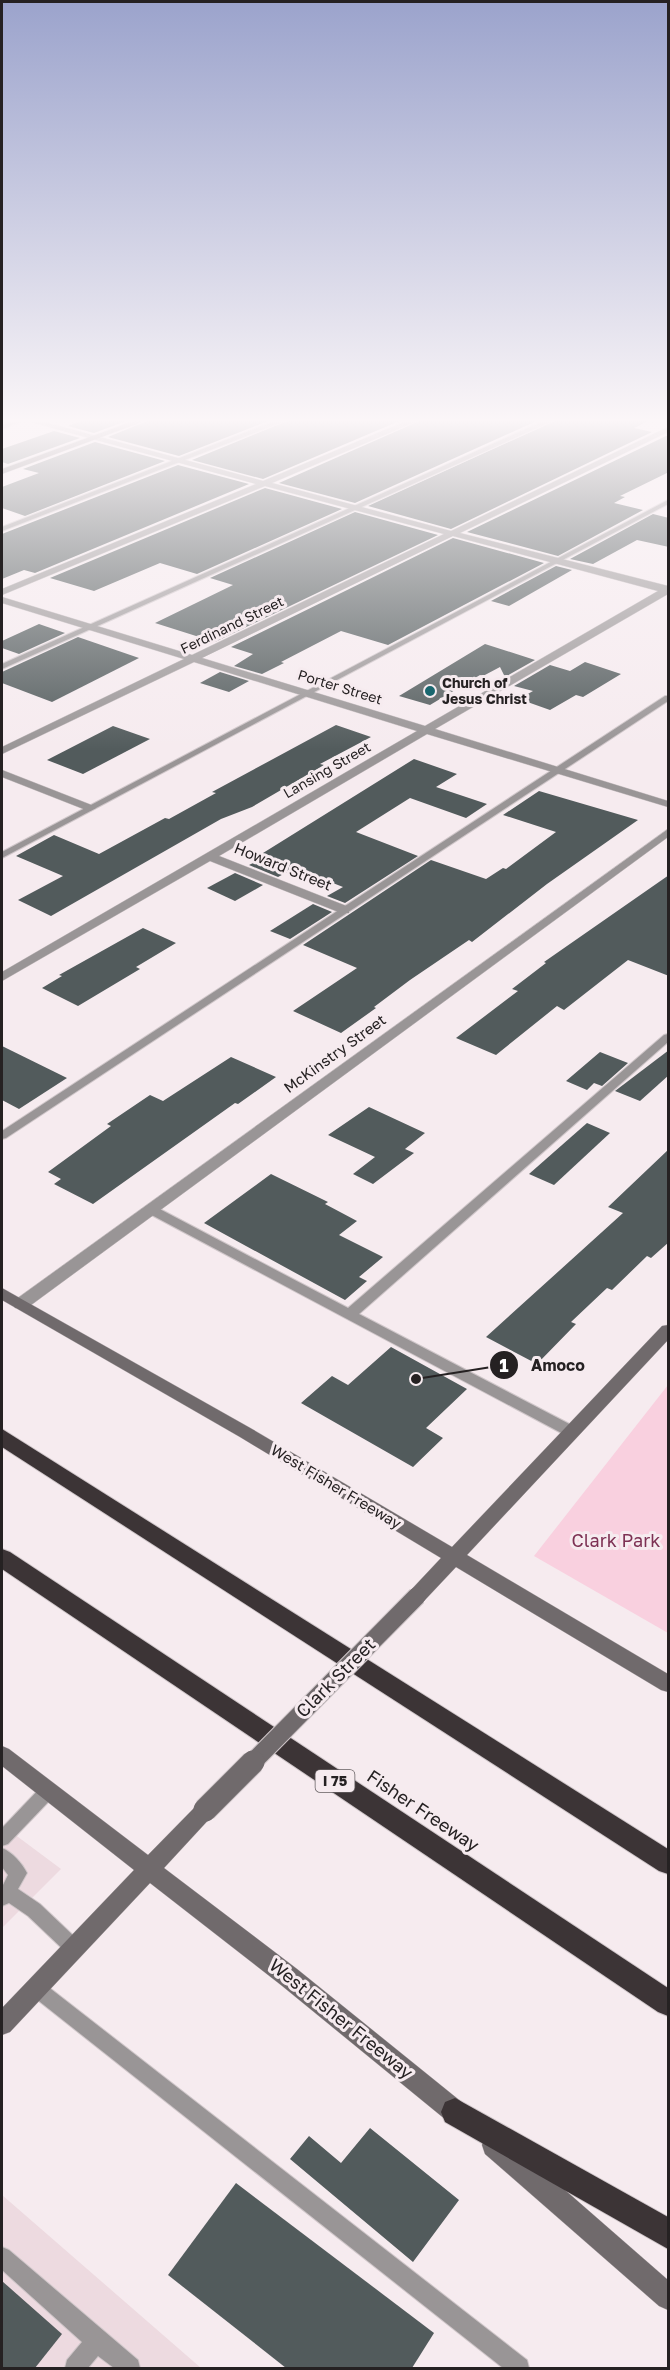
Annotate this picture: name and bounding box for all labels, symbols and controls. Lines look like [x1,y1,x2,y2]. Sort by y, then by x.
street label: Ferdinand Street [177,592,286,657]
street label: Porter Street [296,666,384,707]
place label: Church of Jesus Christ [442,674,527,707]
marker: Church of Jesus Christ [423,684,437,698]
street label: Lansing Street [280,738,373,801]
street label: Howard Street [232,838,335,894]
street label: McKinstry Street [280,1010,389,1096]
callout: Amoco [489,1348,597,1382]
text: 1 [499,1354,509,1376]
text: Amoco [531,1355,585,1375]
street label: West Fisher Freeway [268,1440,405,1533]
park label: Clark Park [572,1529,660,1551]
street label: Clark Street [291,1633,380,1722]
street label: Fisher Freeway [363,1765,484,1856]
road number: I 75 [316,1770,354,1792]
street label: West Fisher Freeway [265,1953,418,2083]

